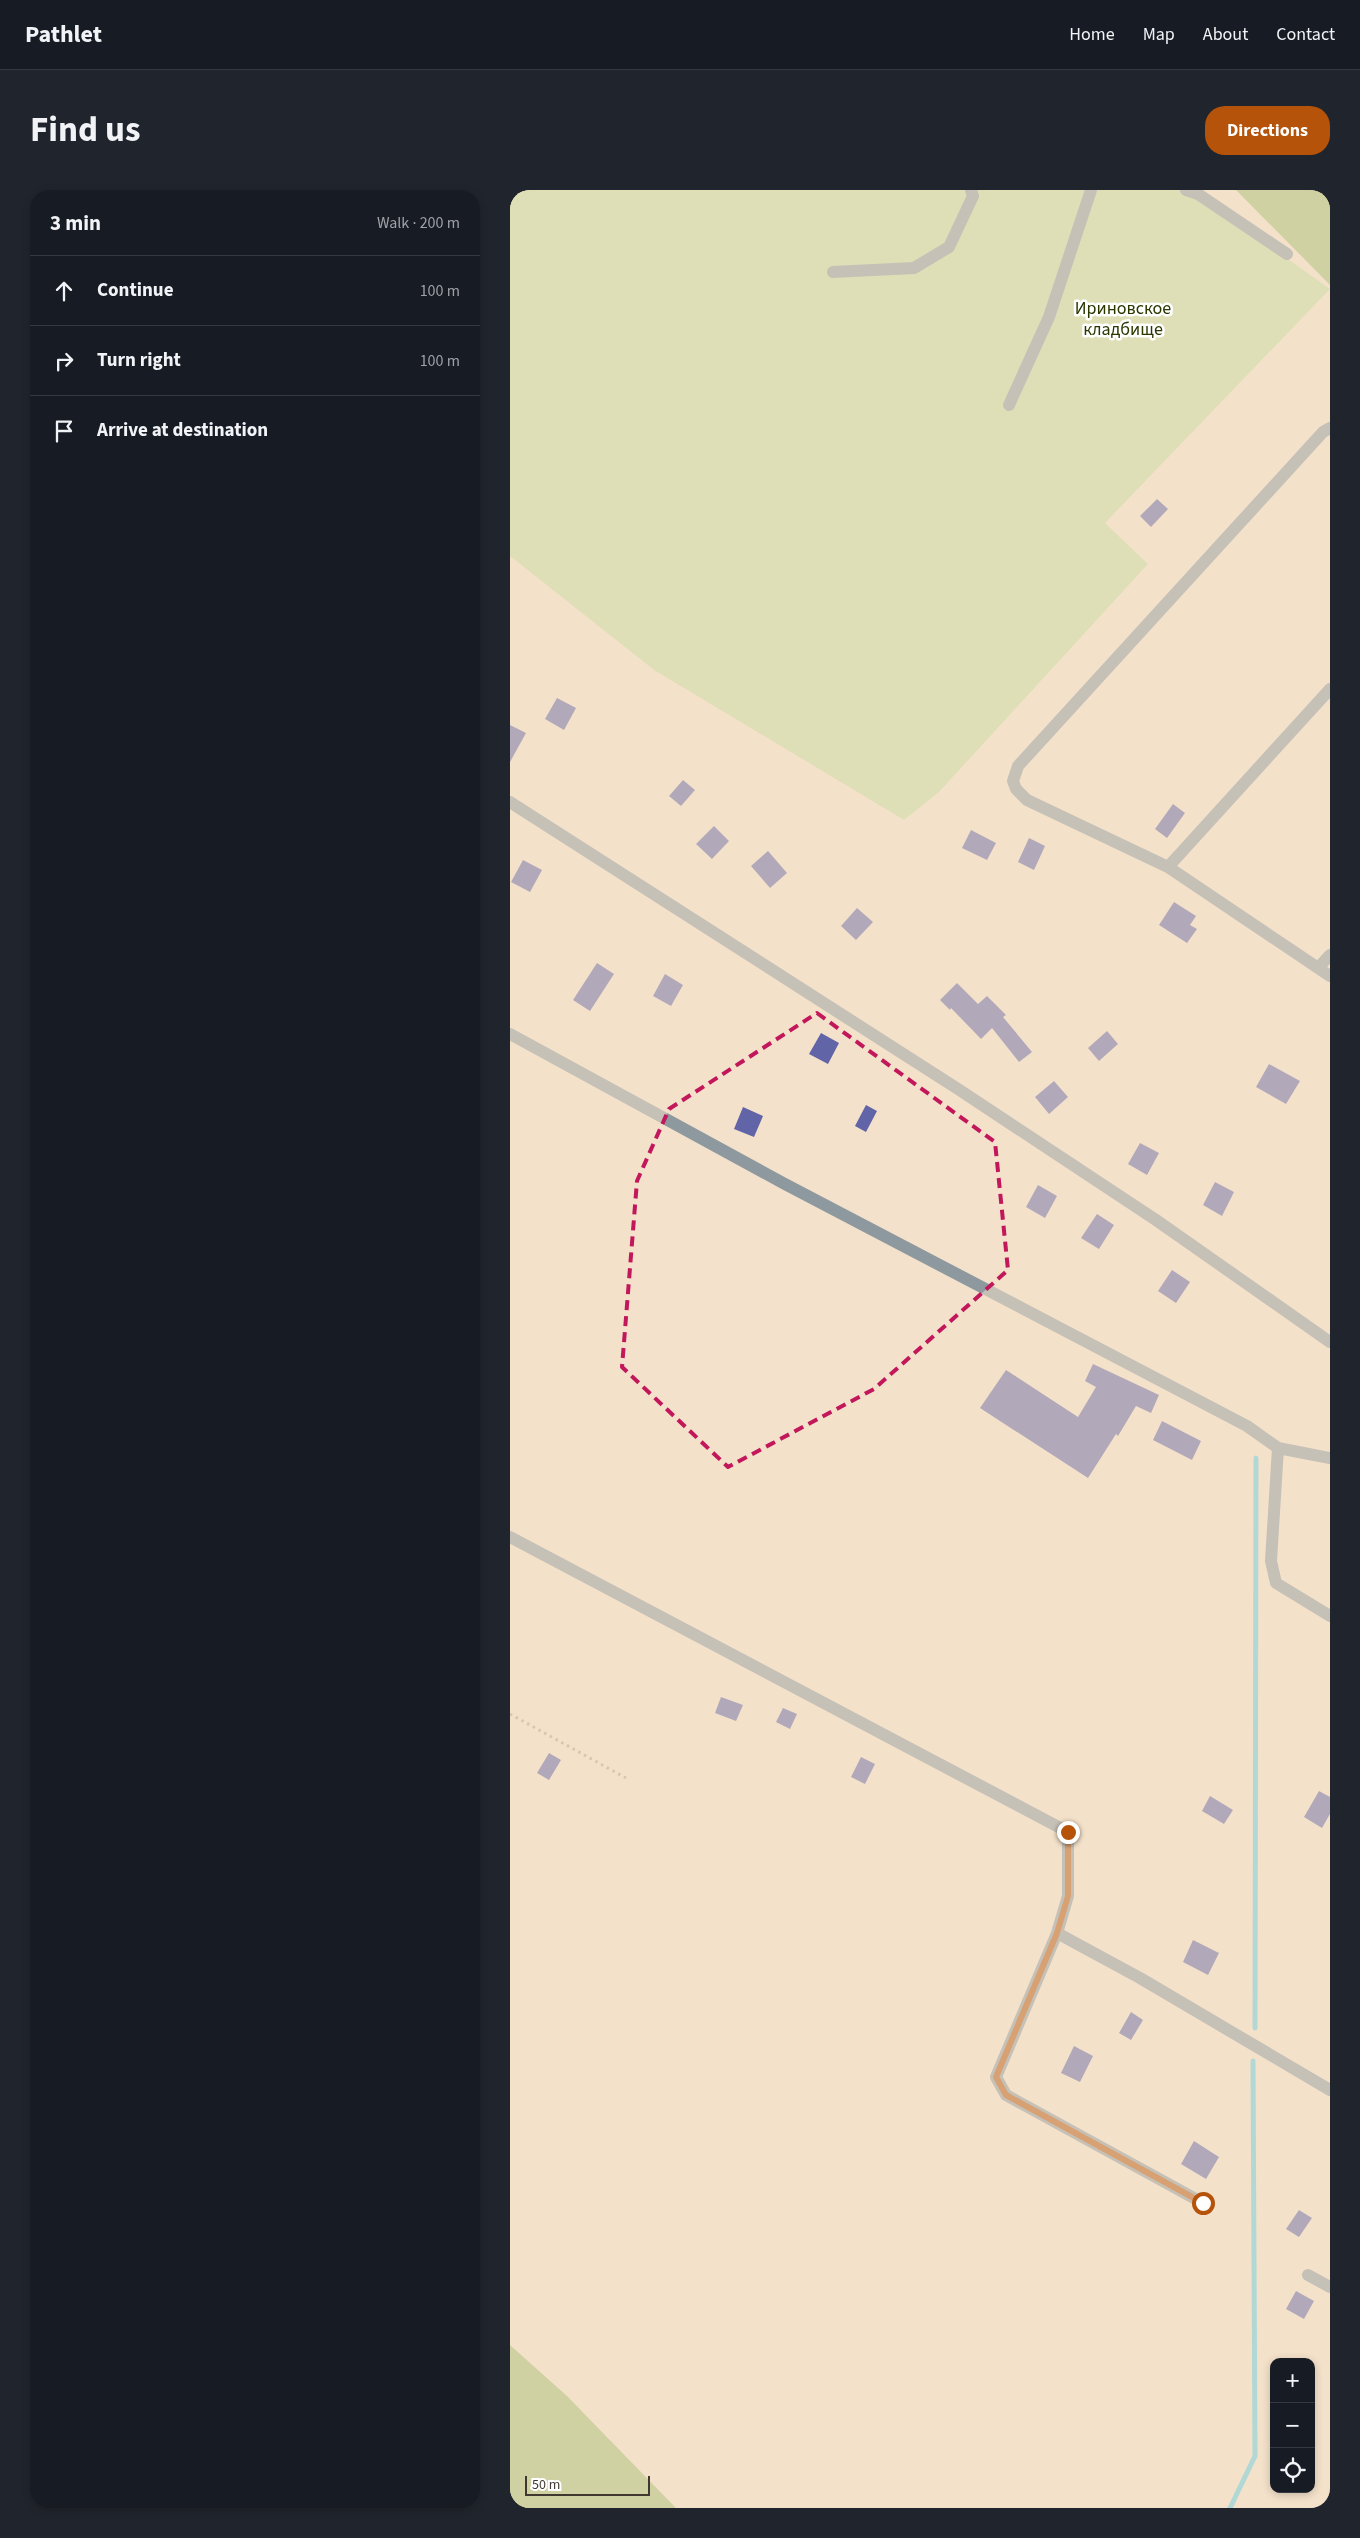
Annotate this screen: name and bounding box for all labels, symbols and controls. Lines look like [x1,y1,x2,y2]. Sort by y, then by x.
text: Pathlet [25,17,102,52]
text: Home [1069,22,1115,47]
text: Map [1143,22,1175,47]
text: About [1203,22,1248,47]
text: Contact [1276,22,1335,47]
text: Find us [30,105,140,155]
button: Directions [1205,106,1330,155]
text: 3 min [50,208,101,238]
text: Walk · 200 m [377,212,460,234]
icon: ahead [50,277,78,305]
text: Continue [97,277,174,304]
text: 100 m [420,280,460,302]
park label: Ириновское кладбище [1075,296,1171,342]
icon: right [50,347,78,375]
text: Turn right [97,347,181,374]
text: 100 m [420,350,460,372]
icon: arrive [50,417,78,445]
text: Arrive at destination [97,417,268,444]
route end [1057,1821,1080,1844]
route start [1192,2192,1215,2215]
map controls [1270,2358,1315,2493]
button: + [1270,2358,1315,2403]
button: − [1270,2403,1315,2448]
button: locate [1270,2448,1315,2493]
scale bar [525,2473,650,2496]
text: 50 m [532,2475,560,2495]

